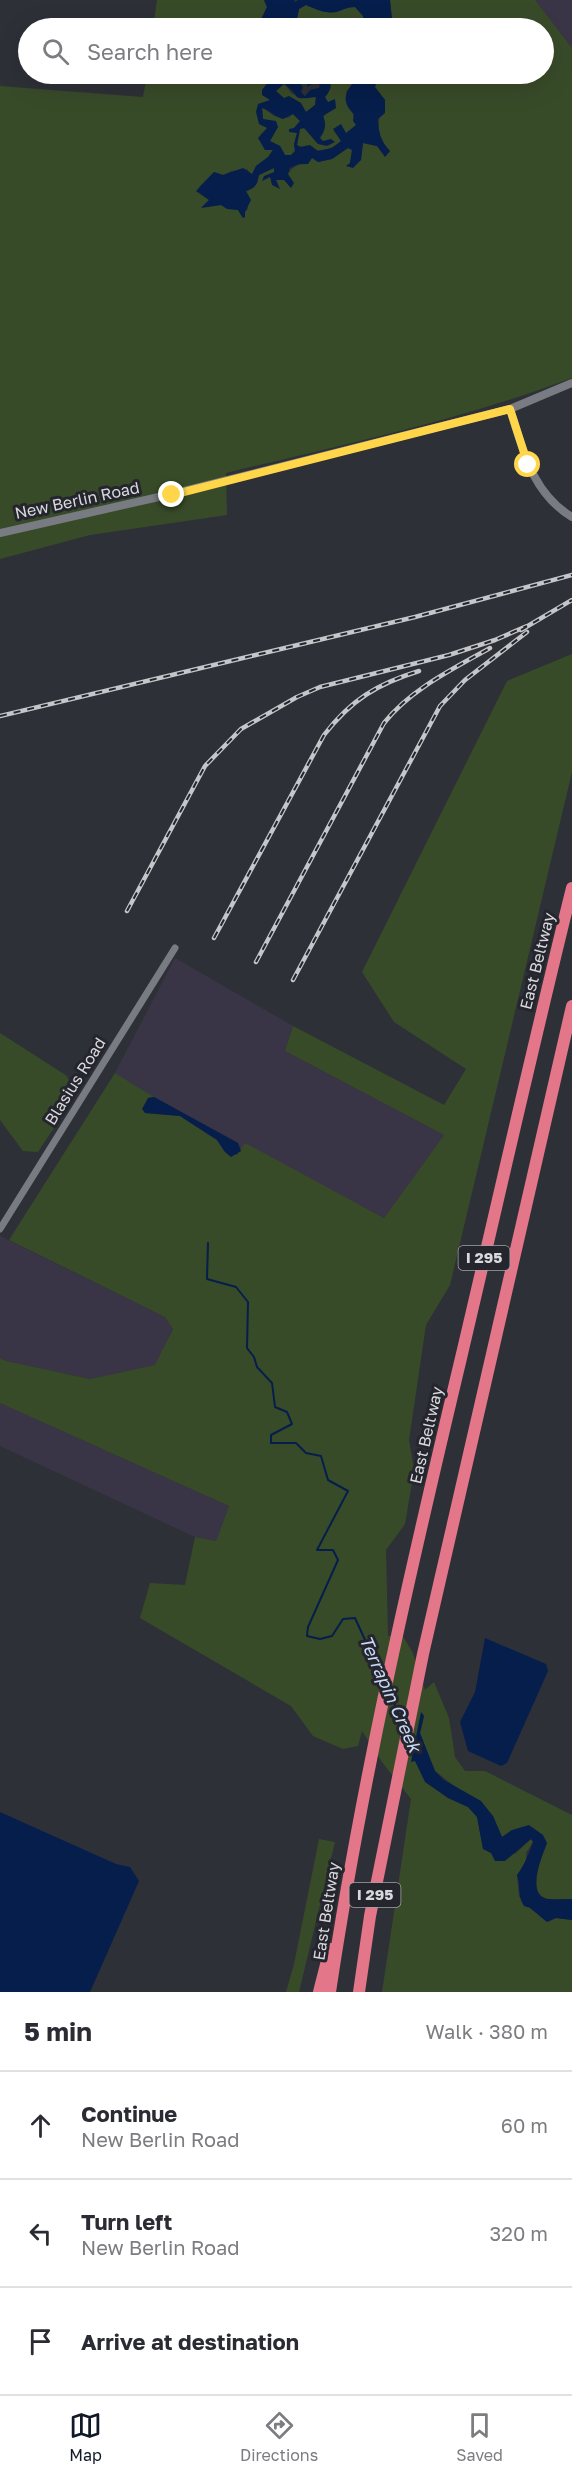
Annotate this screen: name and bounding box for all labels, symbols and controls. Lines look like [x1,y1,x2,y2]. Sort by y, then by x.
search box [18,18,554,84]
icon: search [39,35,72,68]
text: Search here [87,38,213,65]
route start [514,451,540,477]
street label: New Berlin Road [13,477,141,523]
route end [158,481,184,507]
street label: East Beltway [515,910,559,1012]
street label: Blasius Road [40,1034,110,1128]
road number: I 295 [458,1246,510,1270]
street label: East Beltway [405,1384,447,1486]
water label: Terrapin Creek [355,1632,427,1757]
street label: East Beltway [308,1860,344,1962]
road number: I 295 [350,1883,400,1907]
text: 5 min [24,2016,92,2047]
text: Walk · 380 m [426,2019,548,2043]
text: Continue [81,2100,177,2127]
icon: ahead [24,2109,57,2142]
text: 60 m [501,2113,548,2137]
text: New Berlin Road [81,2127,240,2151]
text: Turn left [81,2208,172,2235]
icon: left [24,2217,57,2250]
text: 320 m [490,2221,548,2245]
text: New Berlin Road [81,2235,240,2259]
icon: arrive [24,2325,57,2358]
text: Arrive at destination [81,2328,299,2355]
tab: Map [69,2409,102,2465]
tab: Directions [240,2409,318,2465]
tab: Saved [456,2409,503,2465]

